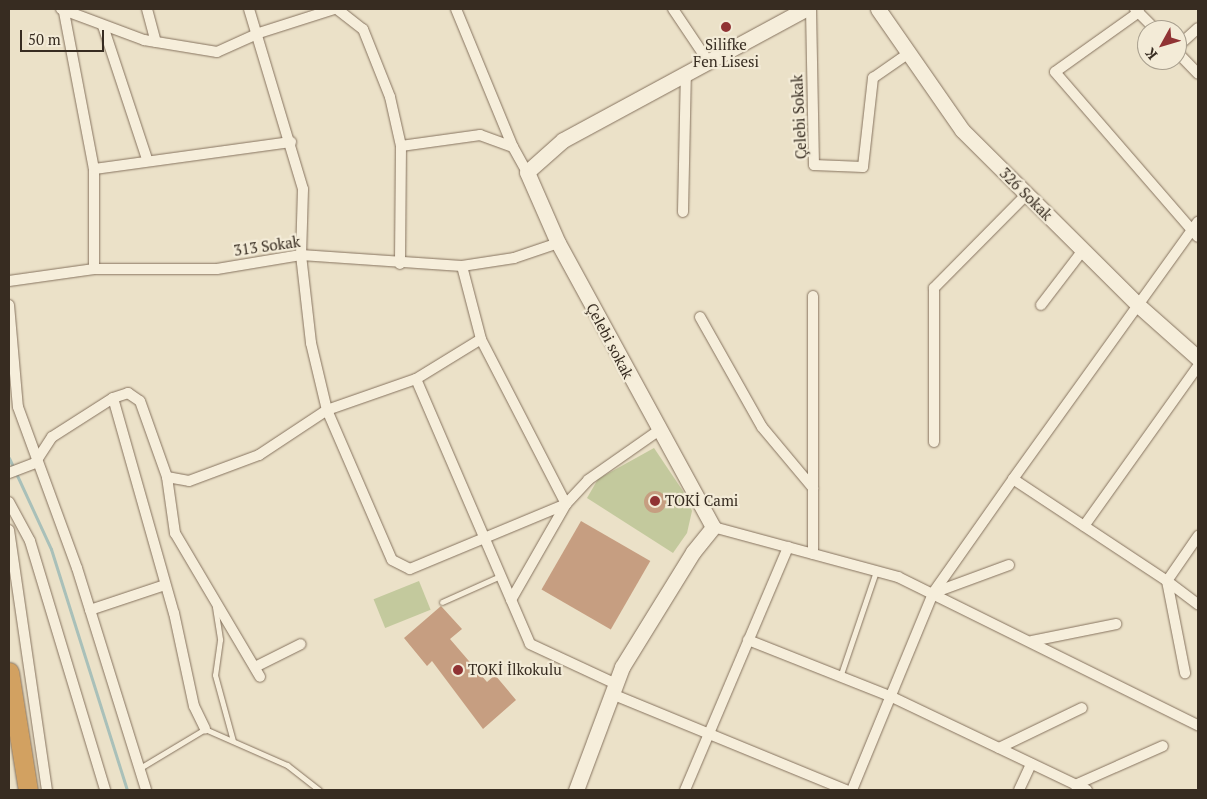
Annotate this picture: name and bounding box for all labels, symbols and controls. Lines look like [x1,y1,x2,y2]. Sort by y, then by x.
scale bar [22,20,106,52]
north arrow [1137,20,1187,70]
marker: Silifke Fen Lisesi [720,21,732,33]
text: 50 m [28,29,61,49]
place label: Silifke Fen Lisesi [693,35,759,70]
text: K [1140,44,1161,64]
street label: Çelebi Sokak [788,74,810,160]
street label: 326 Sokak [996,164,1056,224]
street label: 313 Sokak [233,232,301,260]
street label: Çelebi sokak [583,300,637,382]
place label: TOKİ Cami [665,492,738,510]
marker: TOKİ Cami [649,495,661,507]
place label: TOKİ İlkokulu [468,661,562,679]
marker: TOKİ İlkokulu [452,664,464,676]

